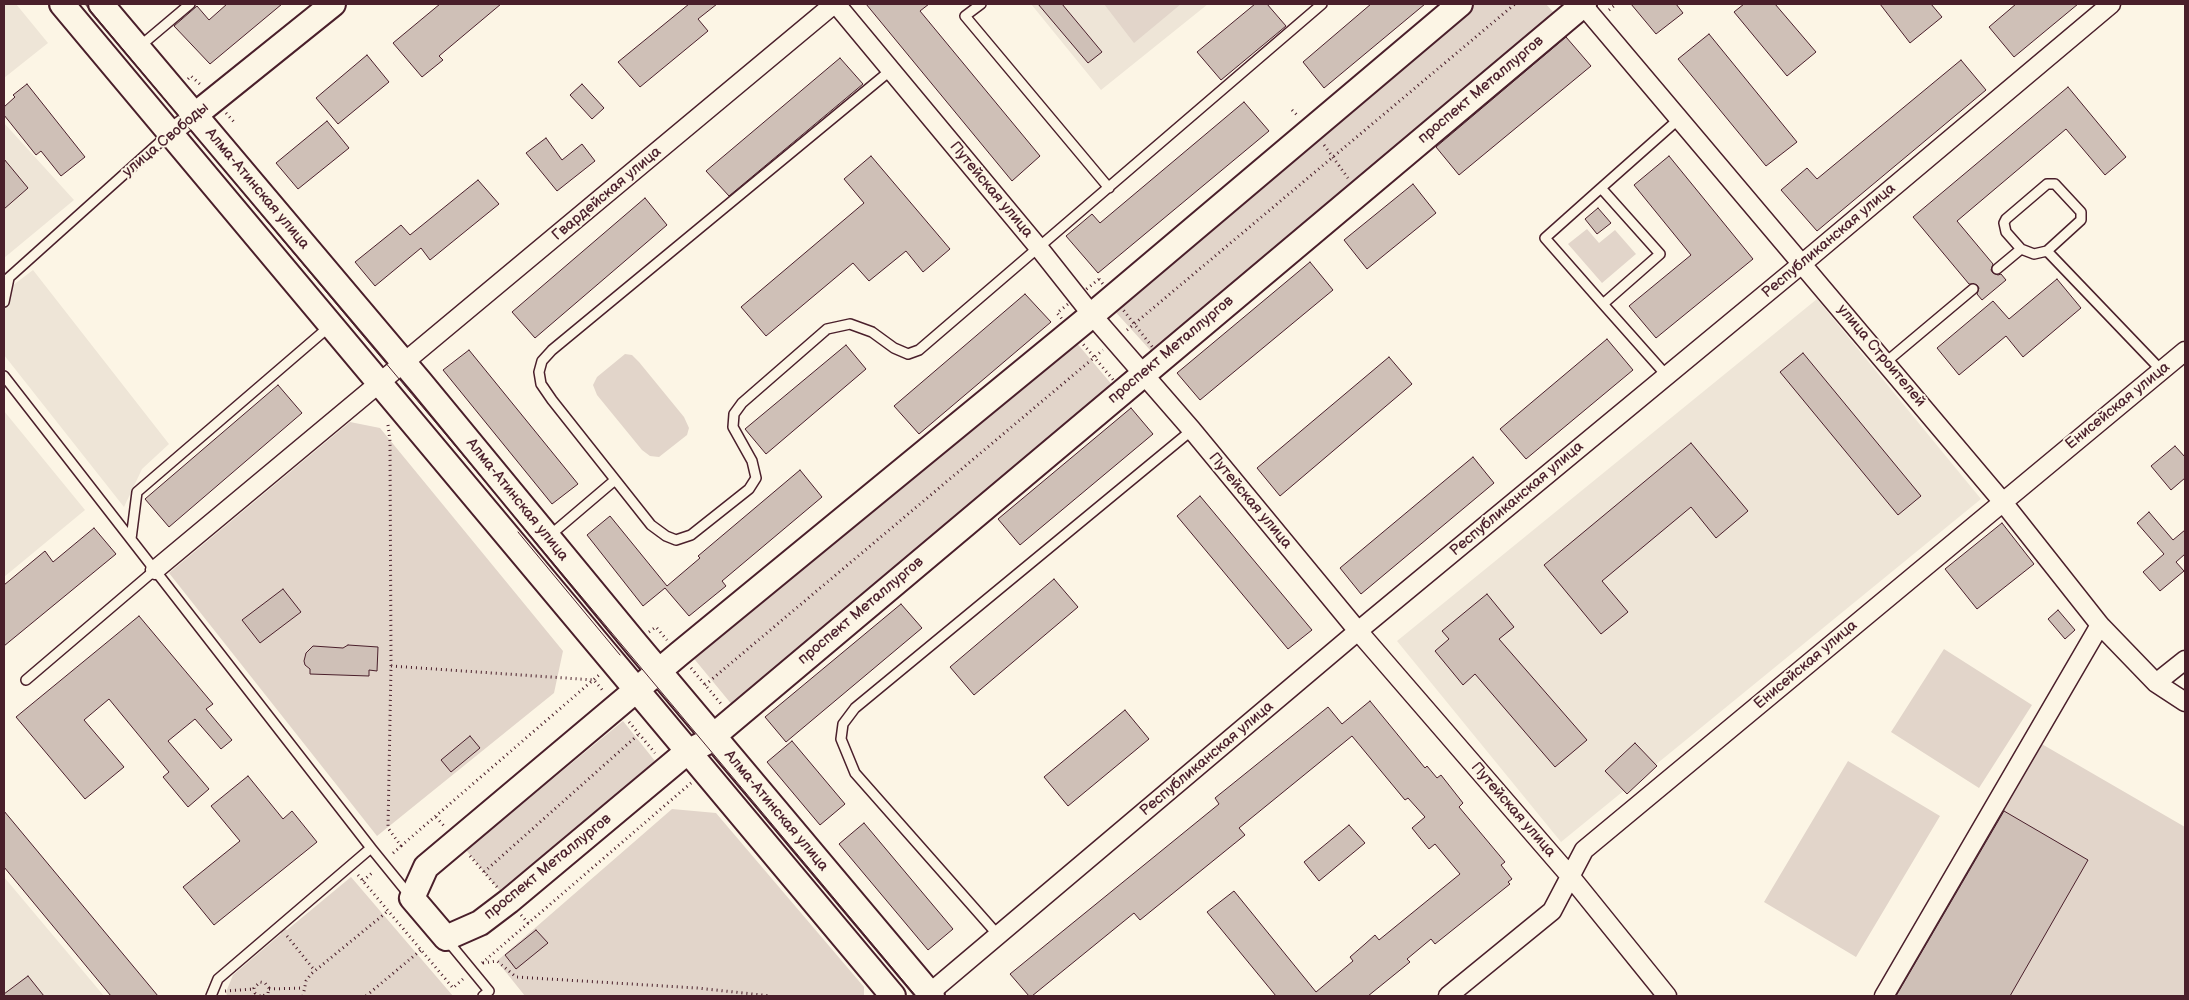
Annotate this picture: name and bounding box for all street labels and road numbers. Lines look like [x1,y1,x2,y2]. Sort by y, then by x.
street label: проспект Металлургов [1415,32,1547,148]
street label: улица Свободы [119,99,213,181]
street label: Алма-Атинская улица [201,125,313,253]
street label: Путейская улица [946,138,1036,242]
street label: Гвардейская улица [549,143,665,245]
street label: Республиканская улица [1759,180,1899,302]
street label: проспект Металлургов [1105,292,1237,408]
street label: улица Строителей [1833,301,1929,411]
street label: Енисейская улица [2062,358,2174,454]
street label: Алма-Атинская улица [462,435,572,565]
street label: Республиканская улица [1447,438,1587,560]
street label: Путейская улица [1205,449,1295,553]
street label: проспект Металлургов [795,553,927,669]
street label: Енисейская улица [1751,617,1861,713]
street label: Республиканская улица [1137,698,1277,820]
street label: Алма-Атинская улица [720,747,832,875]
street label: Путейская улица [1467,759,1559,861]
street label: проспект Металлургов [481,810,615,924]

